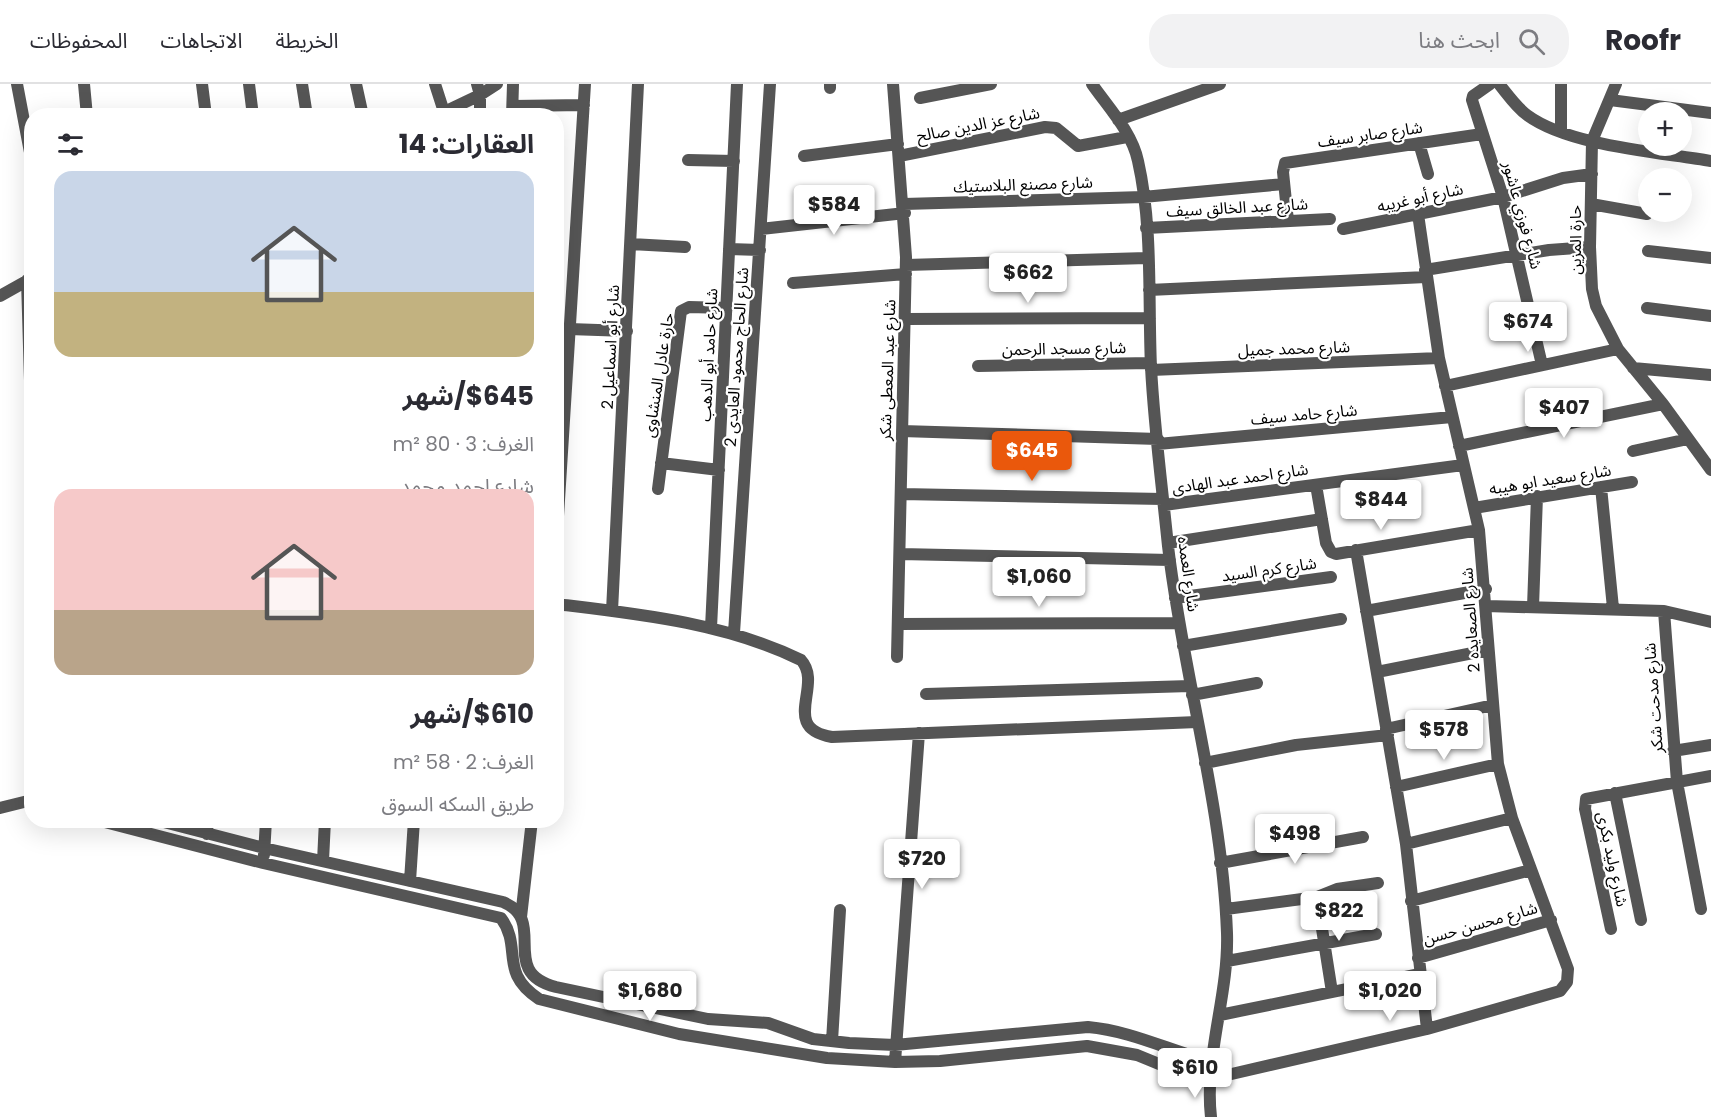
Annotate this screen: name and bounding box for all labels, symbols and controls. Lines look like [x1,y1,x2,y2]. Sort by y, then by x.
search box [1149,14,1569,68]
text: Roofr [1605,21,1681,60]
text: ابحث هنا [1418,25,1500,56]
icon: search [1515,25,1548,58]
text: المحفوظات [30,26,127,55]
text: الاتجاهات [160,26,242,55]
text: الخريطة [275,26,338,55]
street label: شارع عز الدين صالح [915,101,1042,149]
map controls [1638,102,1692,222]
button: + [1638,102,1692,156]
street label: شارع صابر سيف [1316,116,1424,154]
text: العقارات: 14 [399,126,534,162]
icon: filters [54,128,87,161]
street label: شارع فوزي عاشور [1496,158,1548,272]
button: − [1638,168,1692,222]
street label: شارع مصنع البلاستيك [953,171,1093,199]
street label: شارع أبو غريبه [1375,177,1465,219]
pin: $584 [798,185,870,236]
text: $584 [808,190,860,218]
street label: شارع عبد الخالق سيف [1165,192,1309,224]
street label: حارة المزين [1564,205,1587,275]
icon: home [240,210,348,318]
pin: $662 [992,253,1064,304]
text: $662 [1003,258,1053,286]
street label: شارع الحاج محمود العايدى 2 [719,266,755,448]
street label: شارع أبو اسماعيل 2 [596,284,626,410]
street label: شارع حامد أبو الدهب [694,288,724,422]
street label: شارع عبد المعطى شكر [873,299,902,442]
pin: $674 [1492,302,1564,353]
text: $674 [1503,307,1553,335]
street label: حارة عادل المنشاوى [637,311,680,439]
street label: شارع محمد جميل [1237,335,1351,363]
street label: شارع مسجد الرحمن [1002,336,1126,362]
text: $645/شهر [403,378,534,414]
pin: $407 [1528,388,1600,439]
text: $407 [1539,393,1589,421]
street label: شارع حامد سيف [1250,398,1358,432]
text: الغرف: 3 · 80 m² [393,430,534,458]
pin: $645 [996,431,1068,482]
text: $645 [1006,436,1058,464]
street label: شارع احمد عبد الهادى [1170,458,1310,500]
street label: شارع سعيد ابو هيبه [1487,458,1613,501]
text: شارع احمد محمد [400,472,534,500]
pin: $844 [1345,480,1417,531]
text: $844 [1354,485,1408,513]
icon: home [240,528,348,636]
street label: شارع العمده [1171,535,1205,613]
street label: شارع كرم السيد [1220,551,1318,589]
pin: $1,060 [990,557,1088,608]
text: $1,060 [1006,562,1072,590]
street label: شارع الصعايده 2 [1455,567,1487,673]
street label: شارع مدحت شكر [1638,642,1670,755]
text: $610/شهر [411,696,534,732]
pin: $578 [1408,710,1480,761]
text: $578 [1419,715,1469,743]
text: الغرف: 2 · 58 m² [393,748,534,776]
text: طريق السكه السوق [382,790,534,818]
street label: شارع وليد بكرى [1590,810,1634,909]
pin: $498 [1259,814,1331,865]
text: $498 [1269,819,1321,847]
pin: $720 [886,839,958,890]
text: $720 [898,844,946,872]
pin: $822 [1303,891,1375,942]
text: $822 [1315,896,1363,924]
street label: شارع محسن حسن [1420,896,1540,952]
pin: $1,680 [601,971,699,1022]
pin: $1,020 [1341,971,1439,1022]
text: $1,680 [617,976,683,1004]
text: $1,020 [1358,976,1422,1004]
pin: $610 [1159,1048,1231,1099]
text: $610 [1172,1053,1218,1081]

